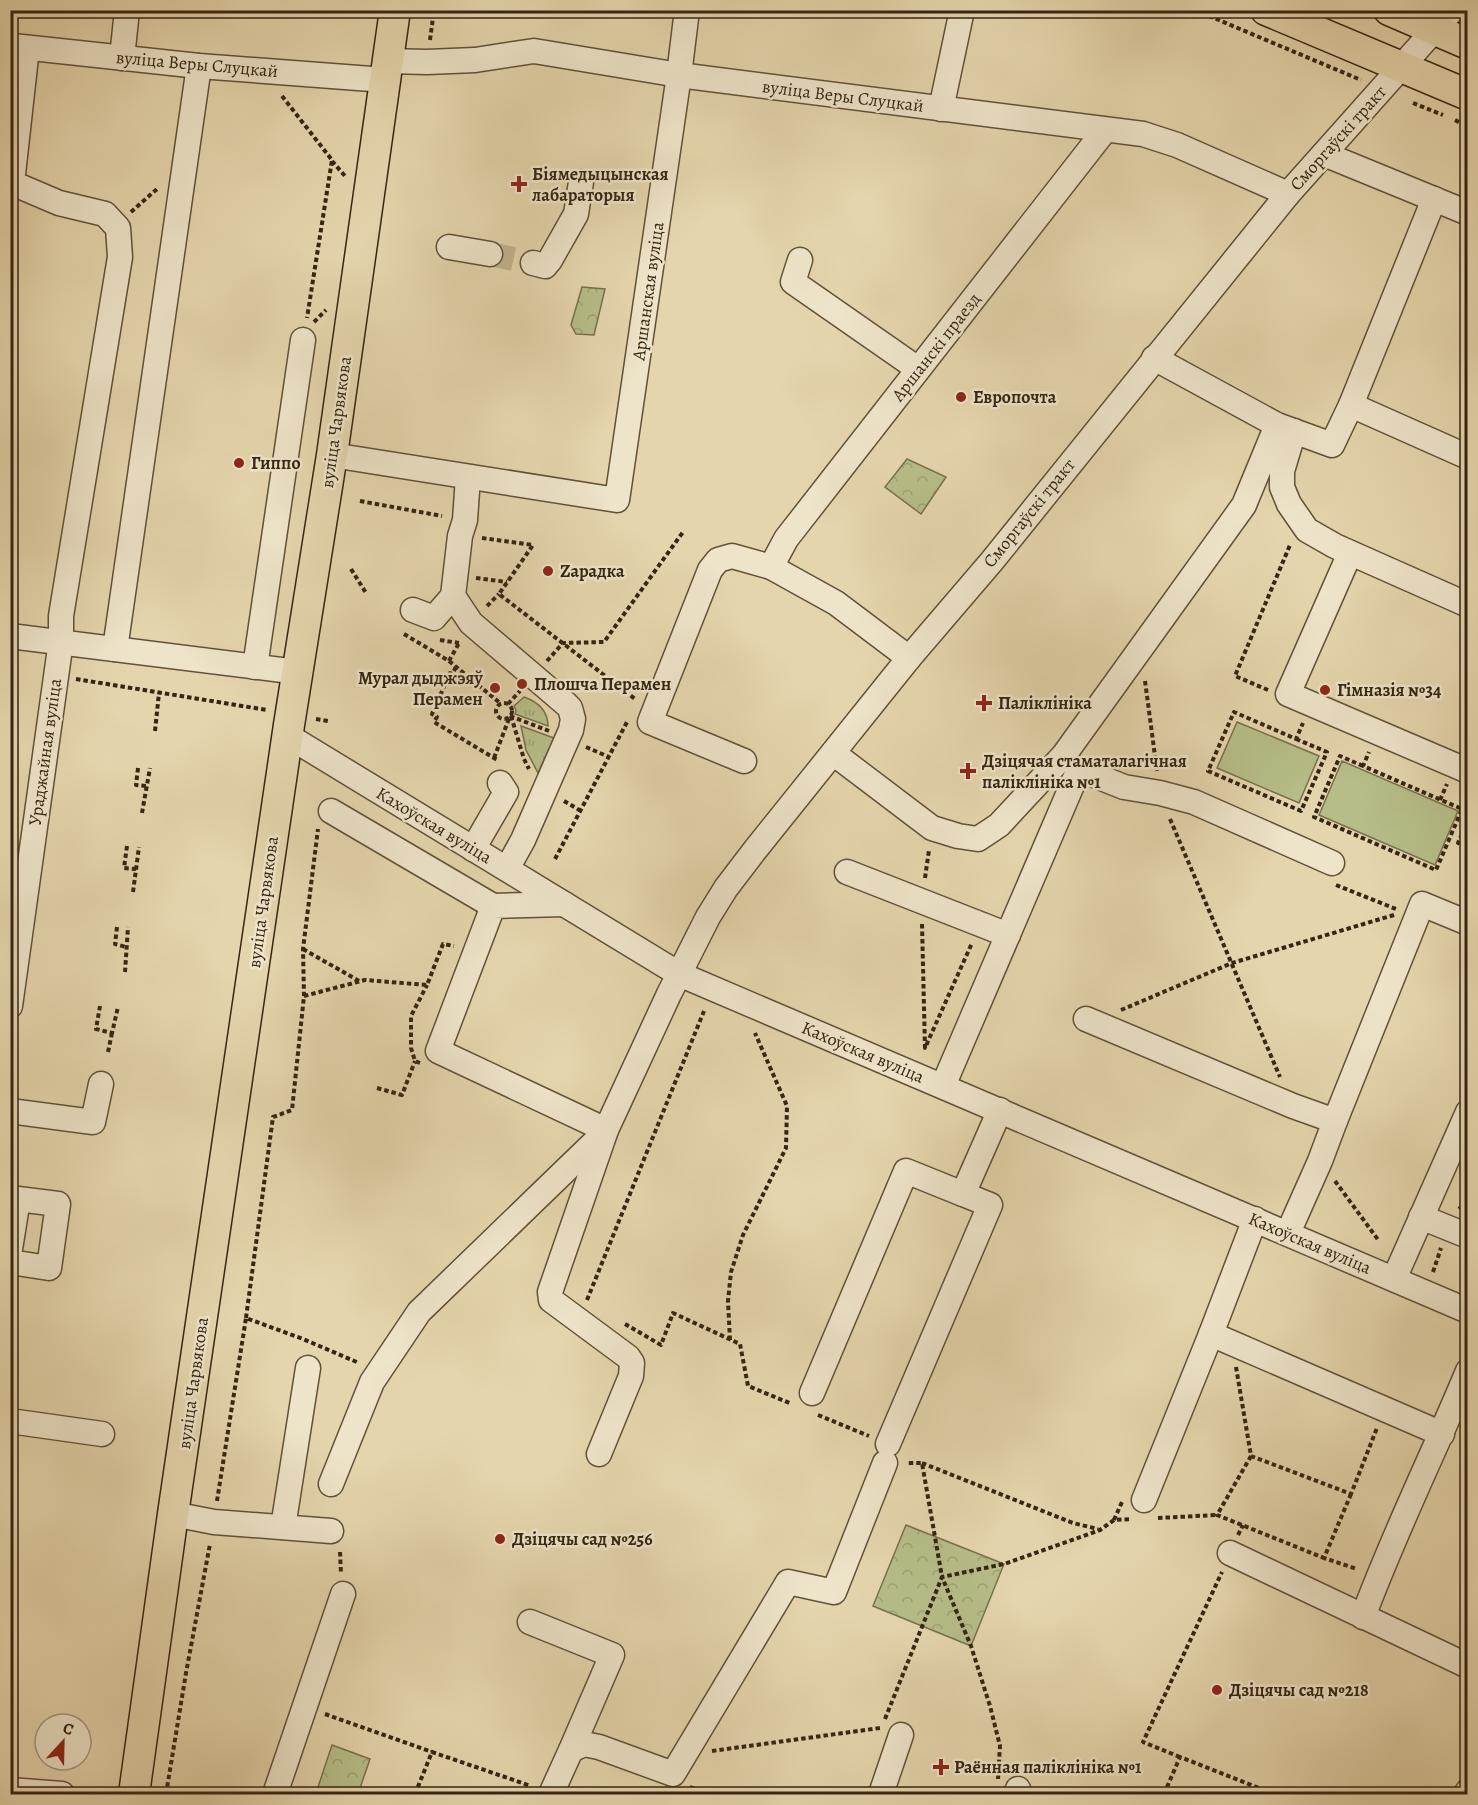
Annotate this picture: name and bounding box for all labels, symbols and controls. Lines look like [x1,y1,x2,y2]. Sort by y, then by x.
street label: вуліца Веры Слуцкай [115,45,279,83]
street label: вуліца Веры Слуцкай [761,74,925,118]
street label: Сморгаўскі тракт [1284,80,1392,196]
place label: Біямедыцынская лабараторыя [531,162,669,207]
marker: Біямедыцынская лабараторыя [510,175,528,193]
street label: Аршанская вуліца [626,220,670,363]
street label: Аршанскі праезд [885,288,986,407]
street label: вуліца Чарвякова [315,354,357,489]
place label: Европочта [973,385,1057,409]
marker: Европочта [954,390,968,404]
place label: Гиппо [251,451,300,475]
street label: Сморгаўскі тракт [978,453,1080,573]
marker: Гиппо [232,456,246,470]
place label: Zарадка [560,559,625,583]
marker: Zарадка [541,564,555,578]
place label: Мурал дыджэяў Перамен [358,666,483,711]
place label: Плошча Перамен [534,672,671,696]
street label: Ураджайная вуліца [23,676,67,827]
marker: Плошча Перамен [515,677,529,691]
place label: Гімназія №34 [1337,678,1442,702]
marker: Мурал дыджэяў Перамен [488,681,502,695]
marker: Гімназія №34 [1318,683,1332,697]
place label: Паліклініка [998,691,1092,715]
marker: Паліклініка [975,694,993,712]
place label: Дзіцячая стаматалагічная паліклініка №1 [982,749,1187,794]
marker: Дзіцячая стаматалагічная паліклініка №1 [959,762,977,780]
street label: Кахоўская вуліца [372,781,497,869]
street label: вуліца Чарвякова [242,834,284,969]
street label: Кахоўская вуліца [798,1015,929,1089]
street label: Кахоўская вуліца [1245,1206,1376,1280]
street label: вуліца Чарвякова [172,1315,214,1450]
place label: Дзіцячы сад №256 [512,1527,653,1551]
marker: Дзіцячы сад №256 [493,1532,507,1546]
place label: Дзіцячы сад №218 [1229,1678,1369,1702]
marker: Дзіцячы сад №218 [1210,1683,1224,1697]
north arrow [33,1712,93,1772]
text: С [60,1717,77,1741]
place label: Раённая паліклініка №1 [954,1755,1142,1779]
marker: Раённая паліклініка №1 [932,1758,950,1776]

